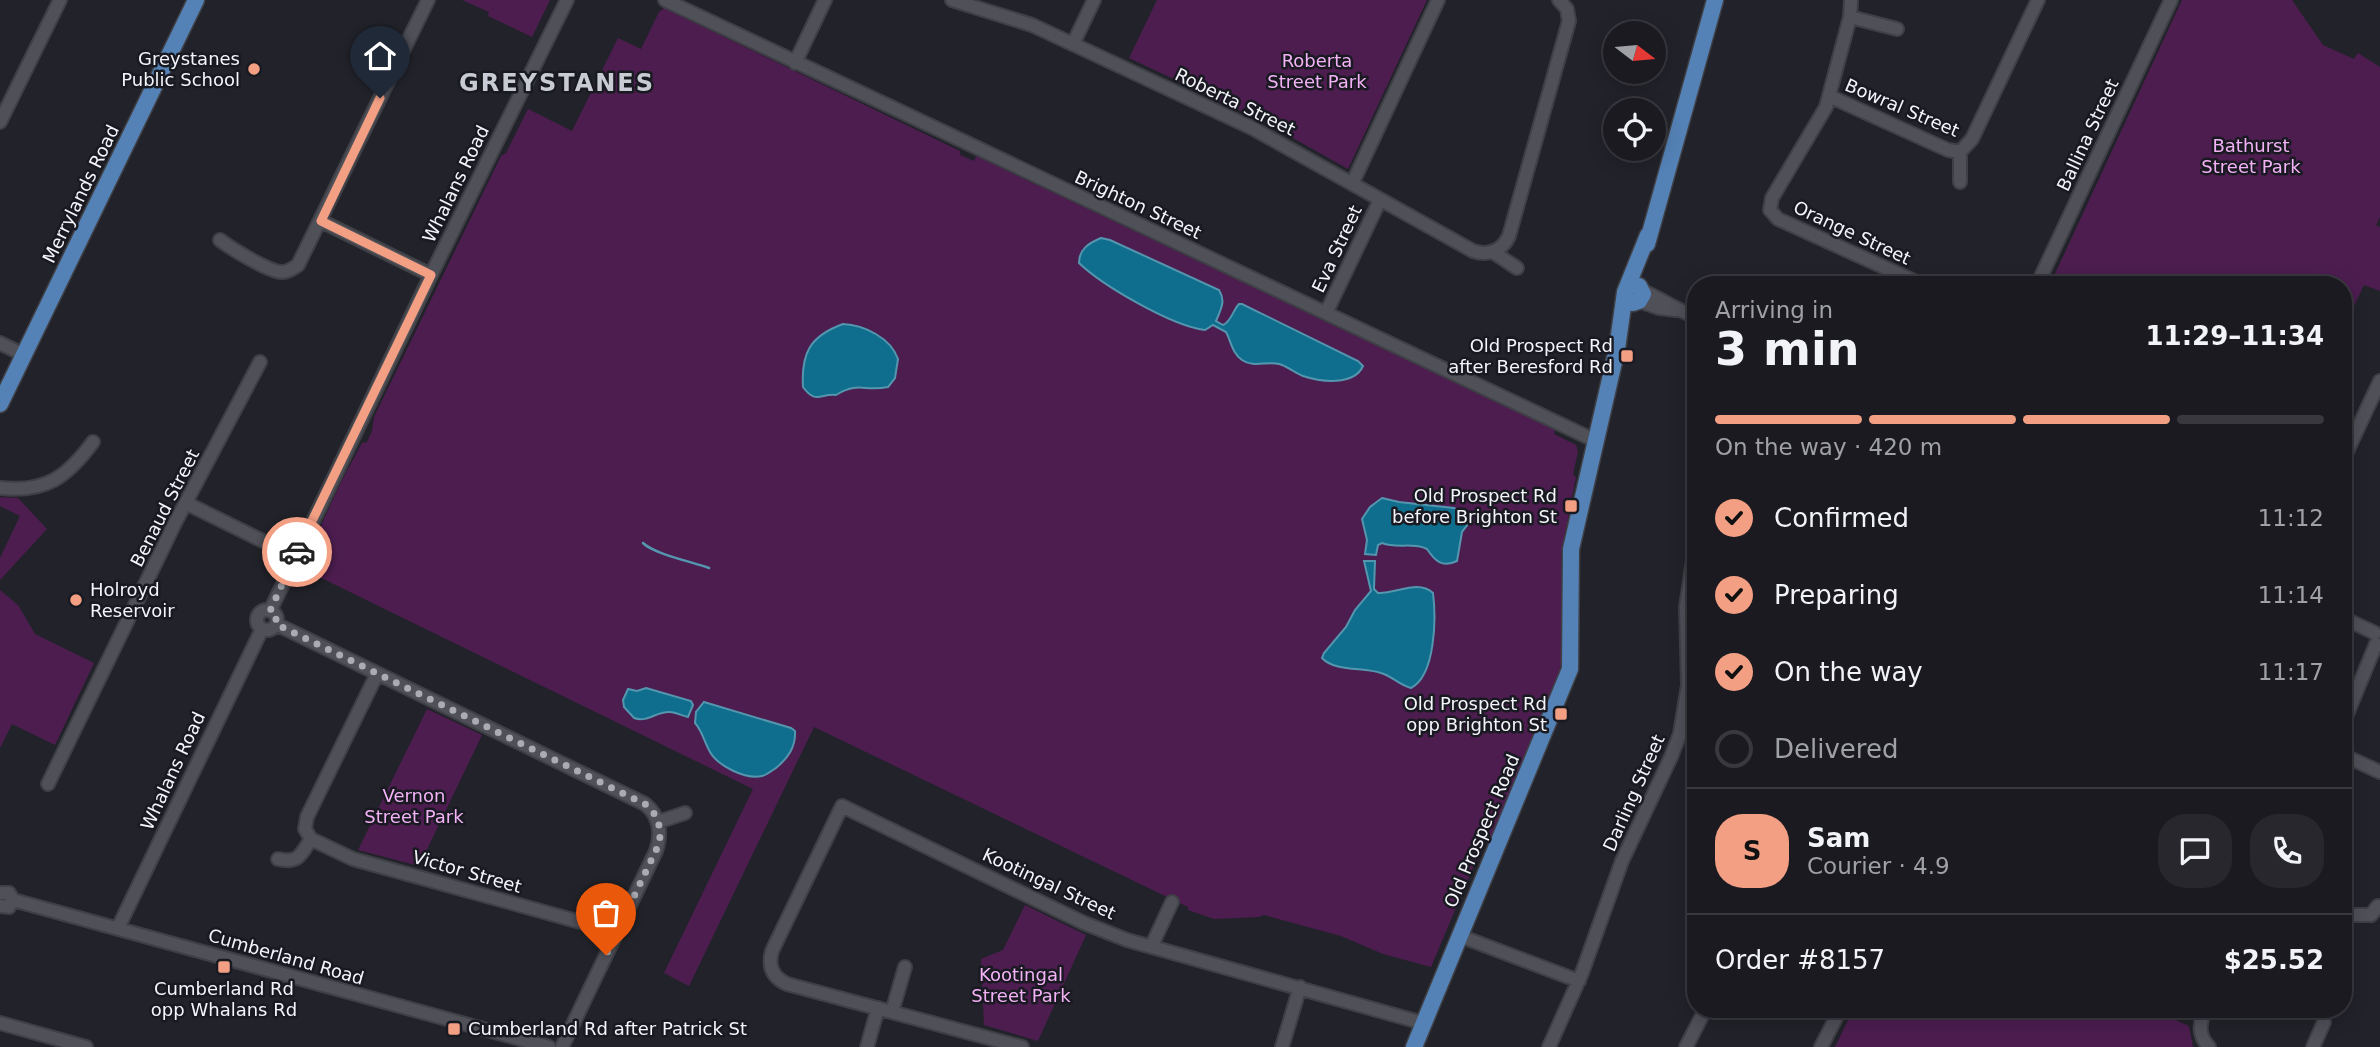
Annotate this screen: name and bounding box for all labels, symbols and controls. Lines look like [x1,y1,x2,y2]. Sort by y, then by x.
north arrow [1603,21,1666,84]
map controls [1603,21,1666,161]
pin [350,26,410,98]
icon: home [361,37,399,75]
place label: Greystanes Public School [121,48,240,90]
park label: Roberta Street Park [1267,50,1367,92]
marker: Greystanes Public School [246,61,262,77]
street label: Roberta Street [1172,63,1299,140]
district label: GREYSTANES [459,69,655,97]
street label: Bowral Street [1842,74,1962,141]
street label: Ballina Street [2052,75,2123,194]
button: locate [1603,98,1666,161]
street label: Merrylands Road [38,121,123,266]
street label: Whalans Road [418,122,493,246]
park label: Bathurst Street Park [2201,135,2301,177]
street label: Brighton Street [1071,166,1205,243]
street label: Orange Street [1790,196,1914,269]
street label: Eva Street [1307,202,1366,296]
text: Arriving in [1715,297,1833,323]
text: 11:29–11:34 [2145,321,2324,351]
text: 3 min [1715,322,1859,376]
place label: Old Prospect Rd after Beresford Rd [1448,335,1613,377]
marker: Old Prospect Rd after Beresford Rd [1619,348,1635,364]
text: On the way · 420 m [1715,434,1942,460]
street label: Benaud Street [126,445,203,570]
place label: Old Prospect Rd before Brighton St [1392,485,1557,527]
marker: Old Prospect Rd before Brighton St [1563,498,1579,514]
icon: check [1715,499,1753,537]
text: Confirmed [1774,503,1909,533]
text: 11:12 [2258,505,2324,531]
courier [262,517,332,587]
icon: car [278,533,316,571]
icon: check [1715,576,1753,614]
place label: Holroyd Reservoir [90,579,175,621]
text: Preparing [1774,580,1899,610]
text: 11:14 [2258,582,2324,608]
marker: Holroyd Reservoir [68,592,84,608]
icon: check [1715,653,1753,691]
text: On the way [1774,657,1923,687]
text: 11:17 [2258,659,2324,685]
place label: Old Prospect Rd opp Brighton St [1404,693,1547,735]
marker: Old Prospect Rd opp Brighton St [1553,706,1569,722]
street label: Whalans Road [136,708,209,833]
street label: Darling Street [1598,731,1669,854]
text: Delivered [1774,734,1898,764]
street label: Old Prospect Road [1440,751,1523,911]
park label: Vernon Street Park [364,785,464,827]
button: chat [2158,814,2232,888]
button: phone [2250,814,2324,888]
text: Sam [1807,823,1870,853]
text: S [1743,836,1761,866]
street label: Kootingal Street [979,844,1119,924]
street label: Victor Street [410,846,524,897]
text: Courier · 4.9 [1807,853,1950,879]
pin [576,883,636,955]
icon: bag [587,894,625,932]
street label: Cumberland Road [206,924,366,989]
text: Order #8157 [1715,945,1885,975]
text: $25.52 [2224,945,2324,975]
marker: Cumberland Rd opp Whalans Rd [216,959,232,975]
park label: Kootingal Street Park [971,964,1071,1006]
place label: Cumberland Rd opp Whalans Rd [151,978,297,1020]
place label: Cumberland Rd after Patrick St [468,1018,747,1039]
marker: Cumberland Rd after Patrick St [446,1021,462,1037]

